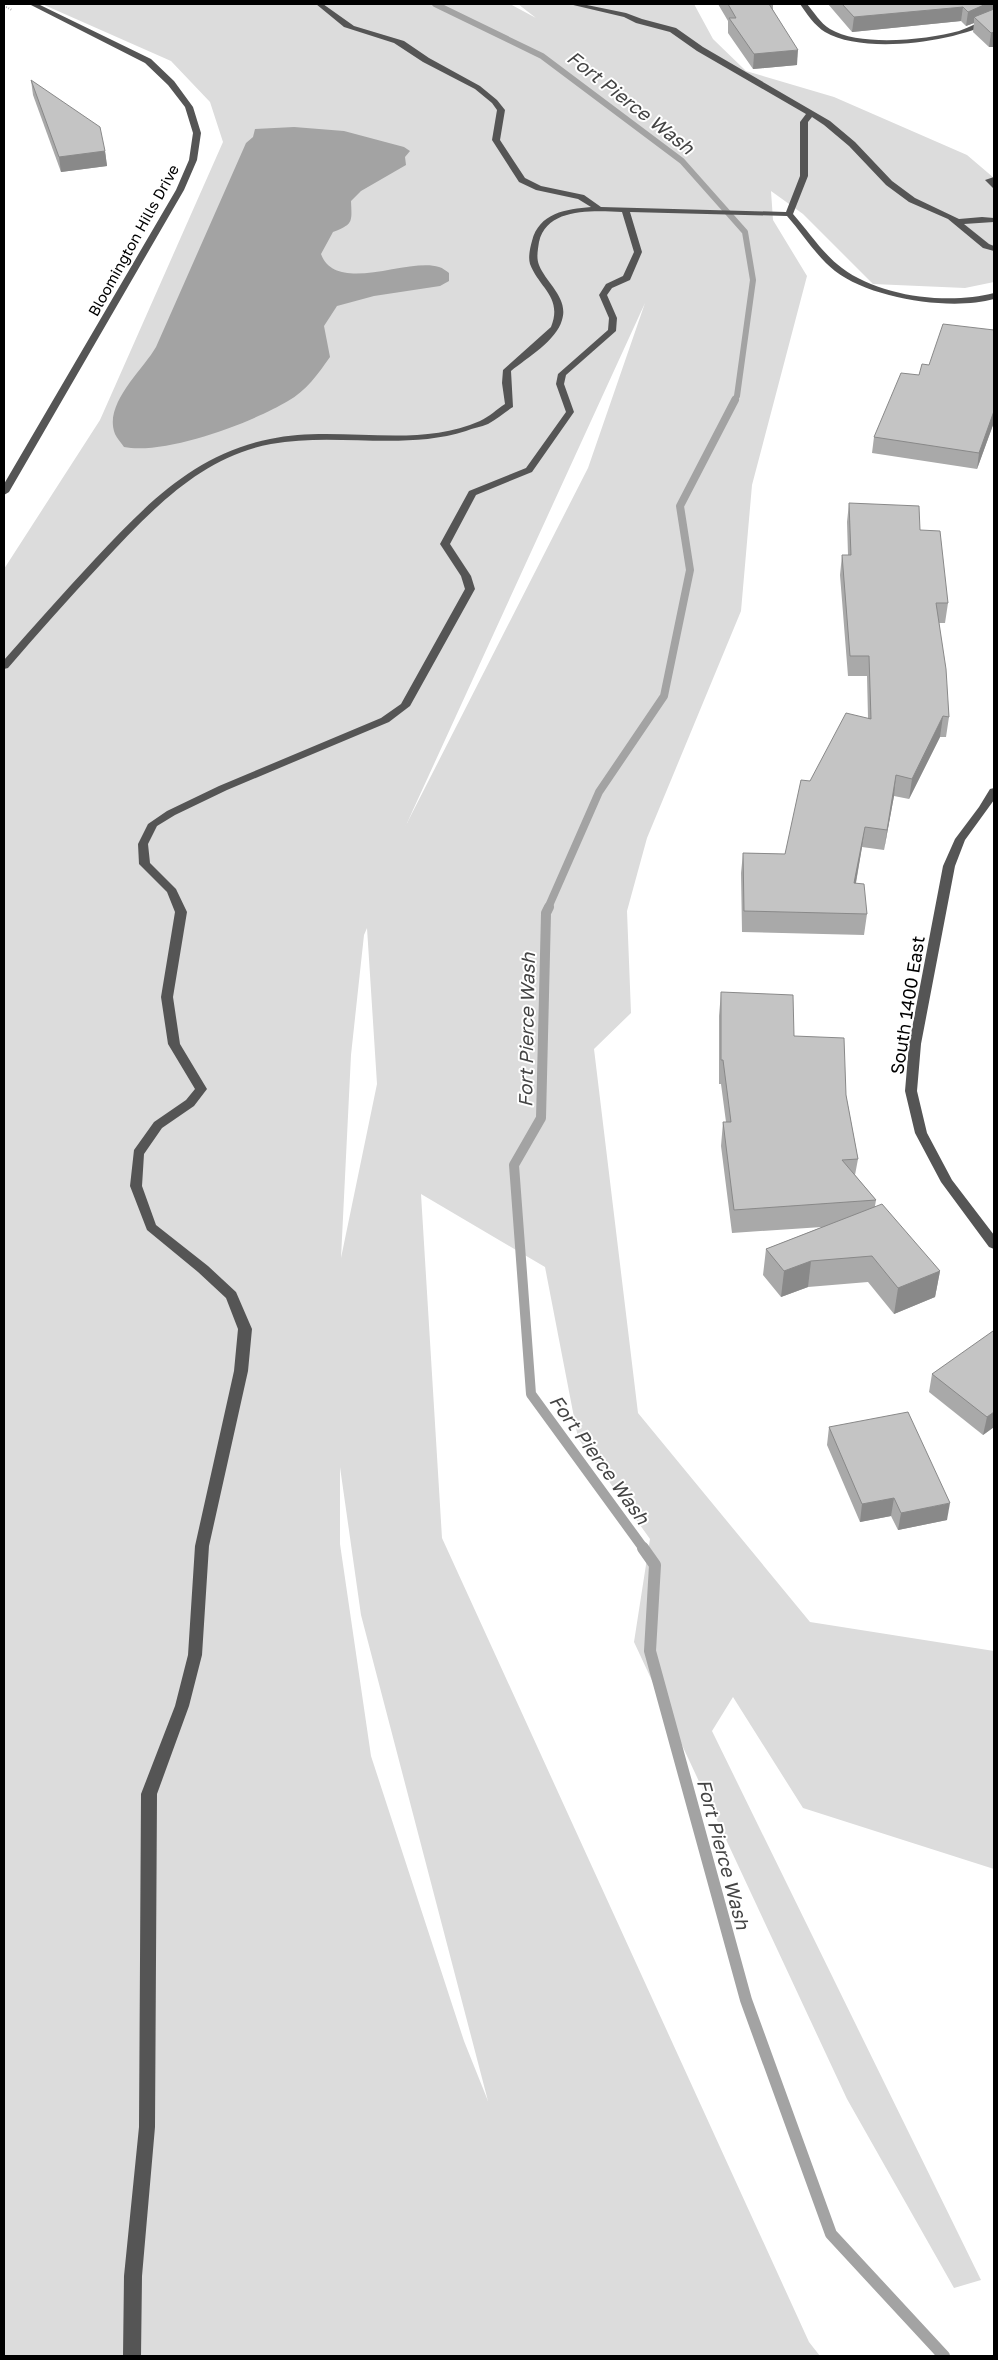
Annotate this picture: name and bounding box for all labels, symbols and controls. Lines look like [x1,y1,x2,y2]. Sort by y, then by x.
water label: Fort Pierce Wash [563,45,700,159]
street label: Bloomington Hills Drive [84,161,182,319]
street label: South 1400 East [885,934,929,1076]
water label: Fort Pierce Wash [513,951,539,1107]
water label: Fort Pierce Wash [545,1390,655,1529]
water label: Fort Pierce Wash [693,1776,755,1933]

